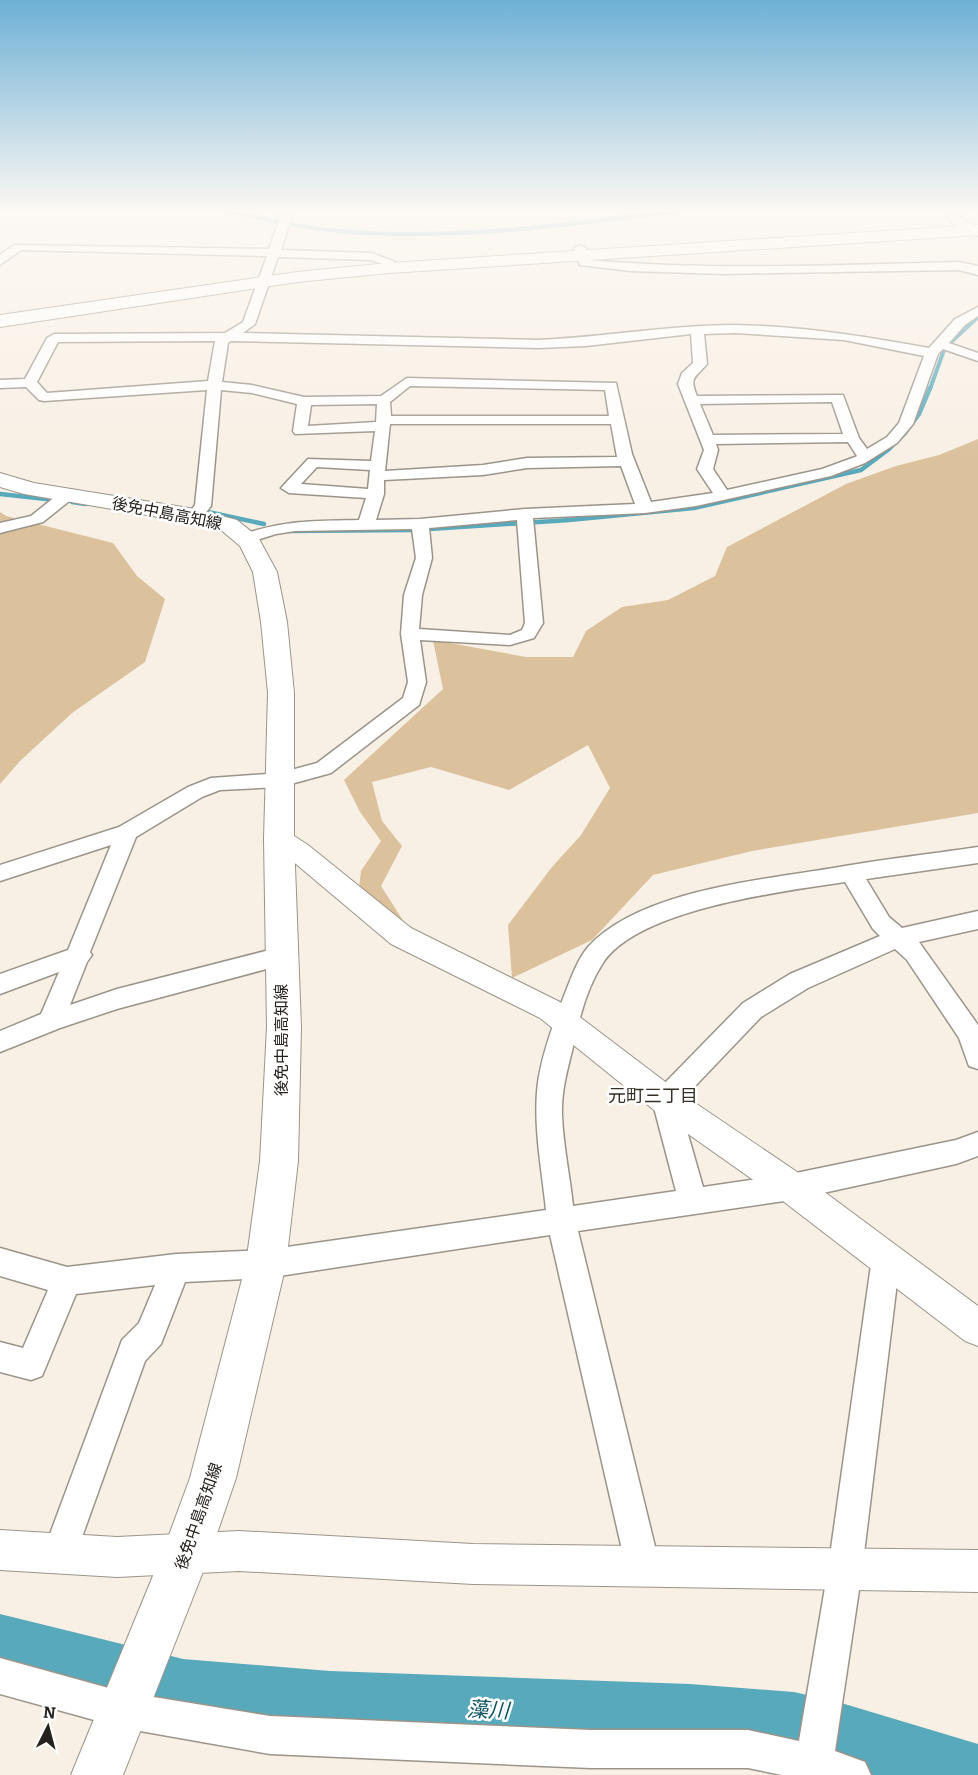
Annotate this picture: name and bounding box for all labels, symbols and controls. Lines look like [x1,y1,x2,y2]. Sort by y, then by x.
street label: 後免中島高知線 [110,493,224,534]
street label: 後免中島高知線 [272,984,291,1096]
district label: 元町三丁目 [608,1085,698,1107]
street label: 後免中島高知線 [171,1460,226,1572]
water label: 藻川 [466,1696,512,1724]
north arrow [18,1697,78,1757]
text: N [42,1702,57,1723]

